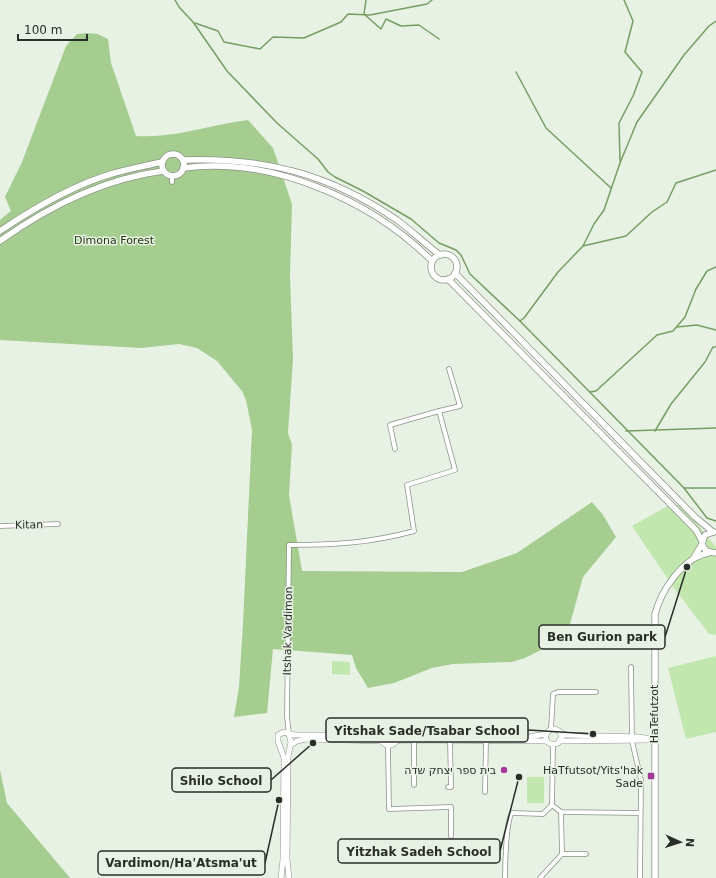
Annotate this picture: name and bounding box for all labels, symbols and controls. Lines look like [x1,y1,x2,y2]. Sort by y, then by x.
scale bar [18,16,87,42]
text: 100 m [24,23,62,37]
park label: Dimona Forest [74,234,155,247]
street label: Kitan [15,518,43,532]
street label: Itshak Vardimon [281,586,295,676]
callout: Ben Gurion park [539,625,665,649]
text: Ben Gurion park [547,630,658,644]
street label: HaTefutzot [648,684,661,743]
callout: Yitshak Sade/Tsabar School [326,718,528,742]
text: Yitshak Sade/Tsabar School [333,724,520,738]
place label: בית ספר יצחק שדה [404,764,496,777]
place label: HaTfutsot/Yits'hak Sade [543,764,644,790]
marker: בית ספר יצחק שדה [499,765,509,775]
callout: Shilo School [172,768,271,792]
marker: HaTfutsot/Yits'hak Sade [646,771,656,781]
text: Shilo School [180,774,262,788]
north arrow [660,822,700,862]
text: N [683,838,696,847]
callout: Yitzhak Sadeh School [338,839,500,863]
text: Yitzhak Sadeh School [345,845,492,859]
callout: Vardimon/Ha'Atsma'ut [98,851,265,875]
text: Vardimon/Ha'Atsma'ut [105,856,257,870]

